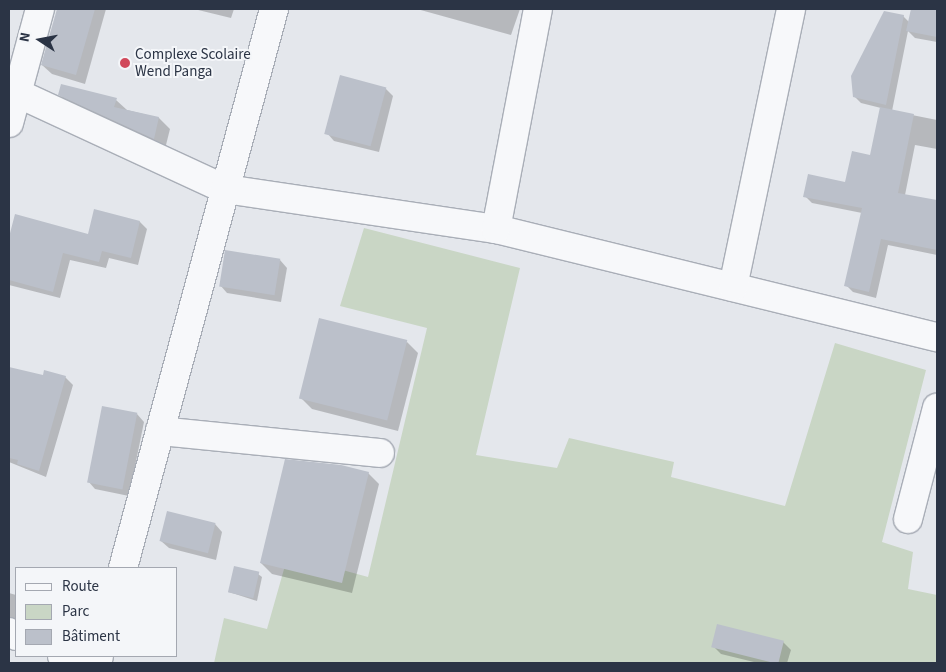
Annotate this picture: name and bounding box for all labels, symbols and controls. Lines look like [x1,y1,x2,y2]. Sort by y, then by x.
north arrow [15,15,65,65]
text: N [15,31,36,44]
place label: Complexe Scolaire Wend Panga [135,45,251,80]
marker: Complexe Scolaire Wend Panga [119,57,131,69]
legend [15,567,178,657]
text: Route [62,576,99,597]
text: Parc [62,601,89,622]
text: Bâtiment [62,626,120,647]

